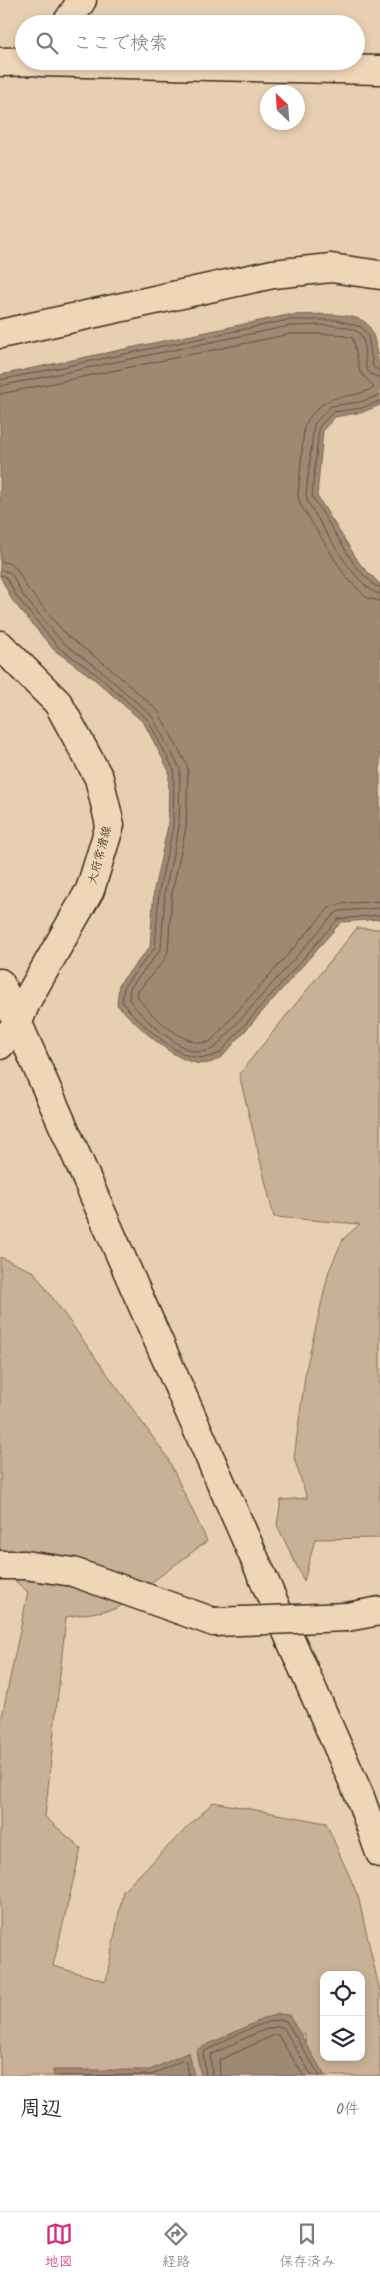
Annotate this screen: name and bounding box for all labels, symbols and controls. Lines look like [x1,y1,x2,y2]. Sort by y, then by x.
search box [15,15,365,70]
icon: search [33,29,61,57]
text: ここで検索 [73,29,168,59]
north arrow [260,85,305,130]
street label: 大府常滑線 [83,824,117,886]
map controls [320,1971,365,2061]
button: locate [320,1971,365,2016]
button: layers [320,2016,365,2061]
text: 周辺 [20,2093,62,2126]
text: 0件 [336,2097,360,2122]
tab: 地図 [45,2220,73,2273]
tab: 経路 [162,2220,190,2273]
tab: 保存済み [279,2220,335,2273]

